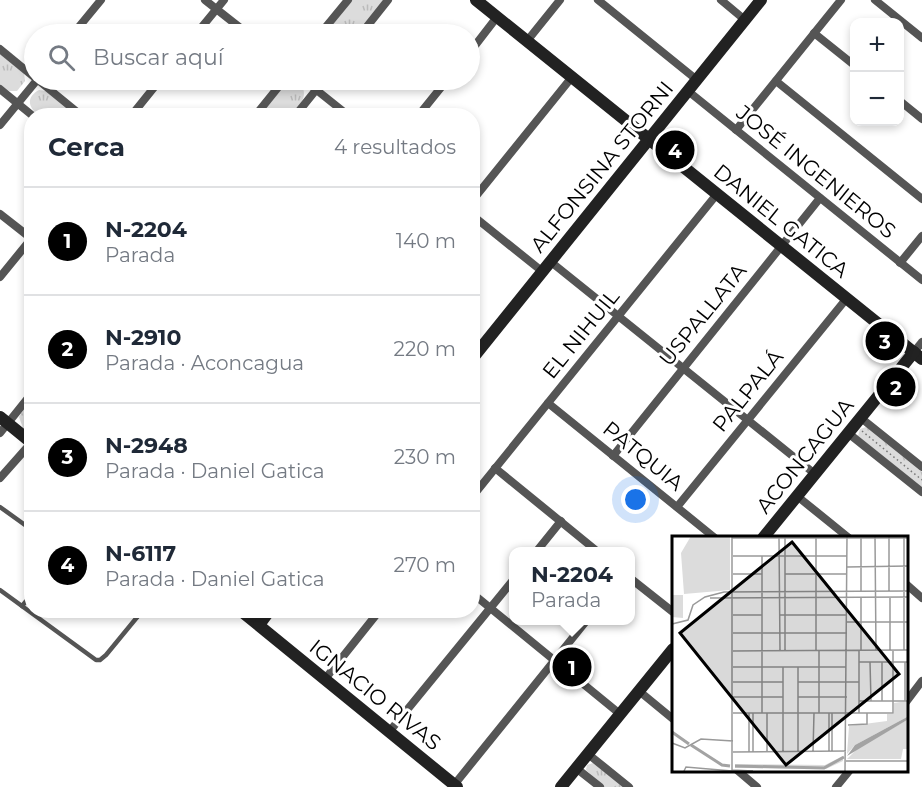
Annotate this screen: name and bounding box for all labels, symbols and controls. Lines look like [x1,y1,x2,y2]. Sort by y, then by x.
map controls [850,18,904,126]
button: + [850,18,904,72]
search box [24,24,480,90]
icon: search [45,41,78,74]
text: Buscar aquí [93,44,224,71]
button: − [850,72,904,126]
street label: ALFONSINA STORNI [525,76,678,257]
street label: JOSÉ INGENIEROS [731,99,901,243]
pin: 4 [656,128,694,172]
text: Cerca [48,131,125,163]
text: 4 resultados [334,135,456,159]
street label: DANIEL GATICA [709,159,854,283]
text: N-2204 [105,216,187,243]
text: 1 [64,229,71,253]
text: 140 m [396,229,456,253]
text: Parada [105,243,175,267]
street label: USPALLATA [654,258,752,371]
street label: EL NIHUIL [537,283,625,383]
pin: 3 [866,318,904,364]
text: N-2910 [105,324,181,351]
text: 2 [62,337,73,361]
text: 220 m [394,337,456,361]
street label: PALPALÁ [707,344,789,437]
text: Parada · Aconcagua [105,351,304,375]
pin: 2 [876,364,916,410]
street label: ACONCAGUA [751,392,859,518]
street label: PATQUIA [598,416,689,496]
text: N-2948 [105,432,188,459]
text: 3 [62,445,73,469]
text: 230 m [394,445,456,469]
text: Parada · Daniel Gatica [105,459,325,483]
your location [621,485,650,514]
inset map [672,536,907,772]
text: N-6117 [105,540,176,567]
popup [509,547,635,625]
text: 4 [61,553,74,577]
text: 270 m [394,553,456,577]
text: N-2204 [531,561,613,588]
text: Parada · Daniel Gatica [105,567,325,591]
text: Parada [531,588,601,612]
street label: IGNACIO RIVAS [305,634,446,755]
pin: 1 [552,644,592,690]

